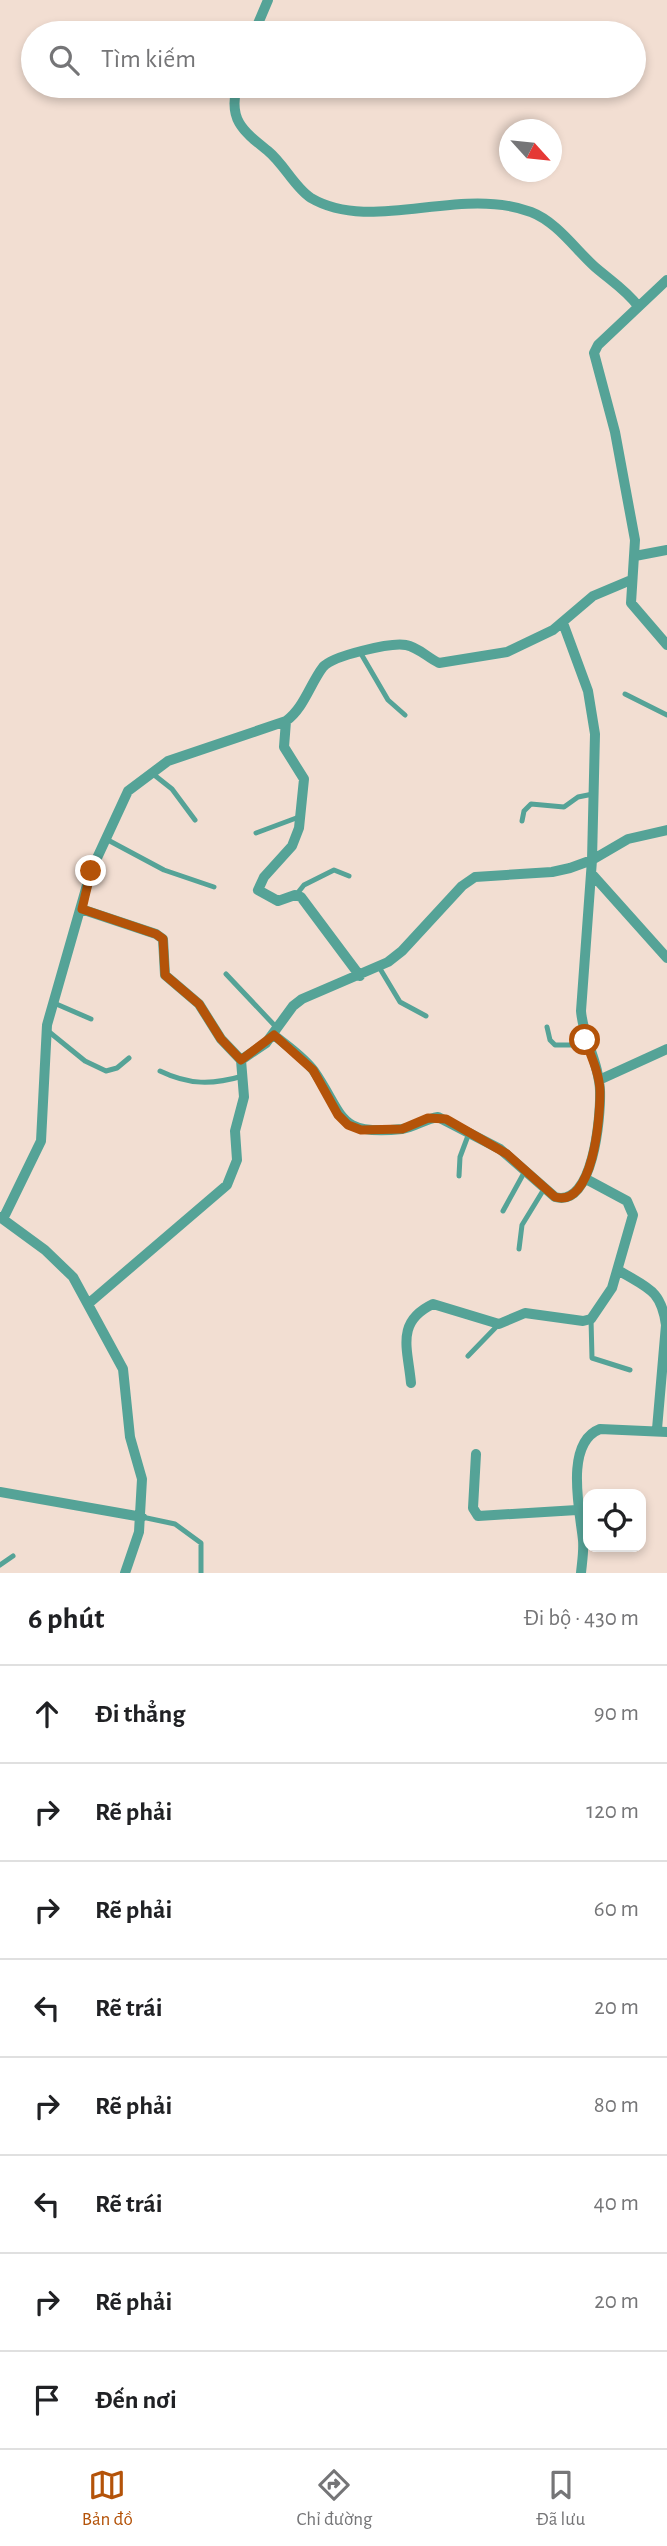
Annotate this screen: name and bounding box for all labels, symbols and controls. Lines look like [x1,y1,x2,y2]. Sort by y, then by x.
search box [21,21,646,98]
icon: search [45,41,83,79]
text: Tìm kiếm [101,46,196,72]
north arrow [499,119,562,182]
route end [75,855,106,886]
route start [569,1024,600,1055]
map controls [583,1489,646,1552]
button: locate [583,1489,646,1552]
text: 6 phút [28,1604,104,1634]
text: Đi bộ · 430 m [523,1607,639,1630]
icon: ahead [28,1695,66,1733]
text: Đi thẳng [95,1701,185,1727]
text: 90 m [594,1702,639,1725]
icon: right [28,1793,66,1831]
text: Rẽ phải [95,1799,172,1825]
text: 120 m [586,1800,639,1823]
icon: right [28,1891,66,1929]
text: Rẽ phải [95,1897,172,1923]
text: 60 m [594,1898,639,1921]
icon: left [28,1989,66,2027]
text: Rẽ trái [95,1995,163,2021]
text: 20 m [594,1996,639,2019]
icon: right [28,2087,66,2125]
text: Rẽ phải [95,2093,172,2119]
text: 80 m [594,2094,639,2117]
icon: left [28,2185,66,2223]
text: Rẽ trái [95,2191,163,2217]
text: 40 m [594,2192,639,2215]
icon: right [28,2283,66,2321]
text: Rẽ phải [95,2289,172,2315]
text: 20 m [594,2290,639,2313]
icon: arrive [28,2381,66,2419]
text: Đến nơi [95,2387,177,2413]
tab: Bản đồ [82,2466,133,2531]
tab: Chỉ đường [296,2466,372,2531]
tab: Đã lưu [536,2466,585,2531]

